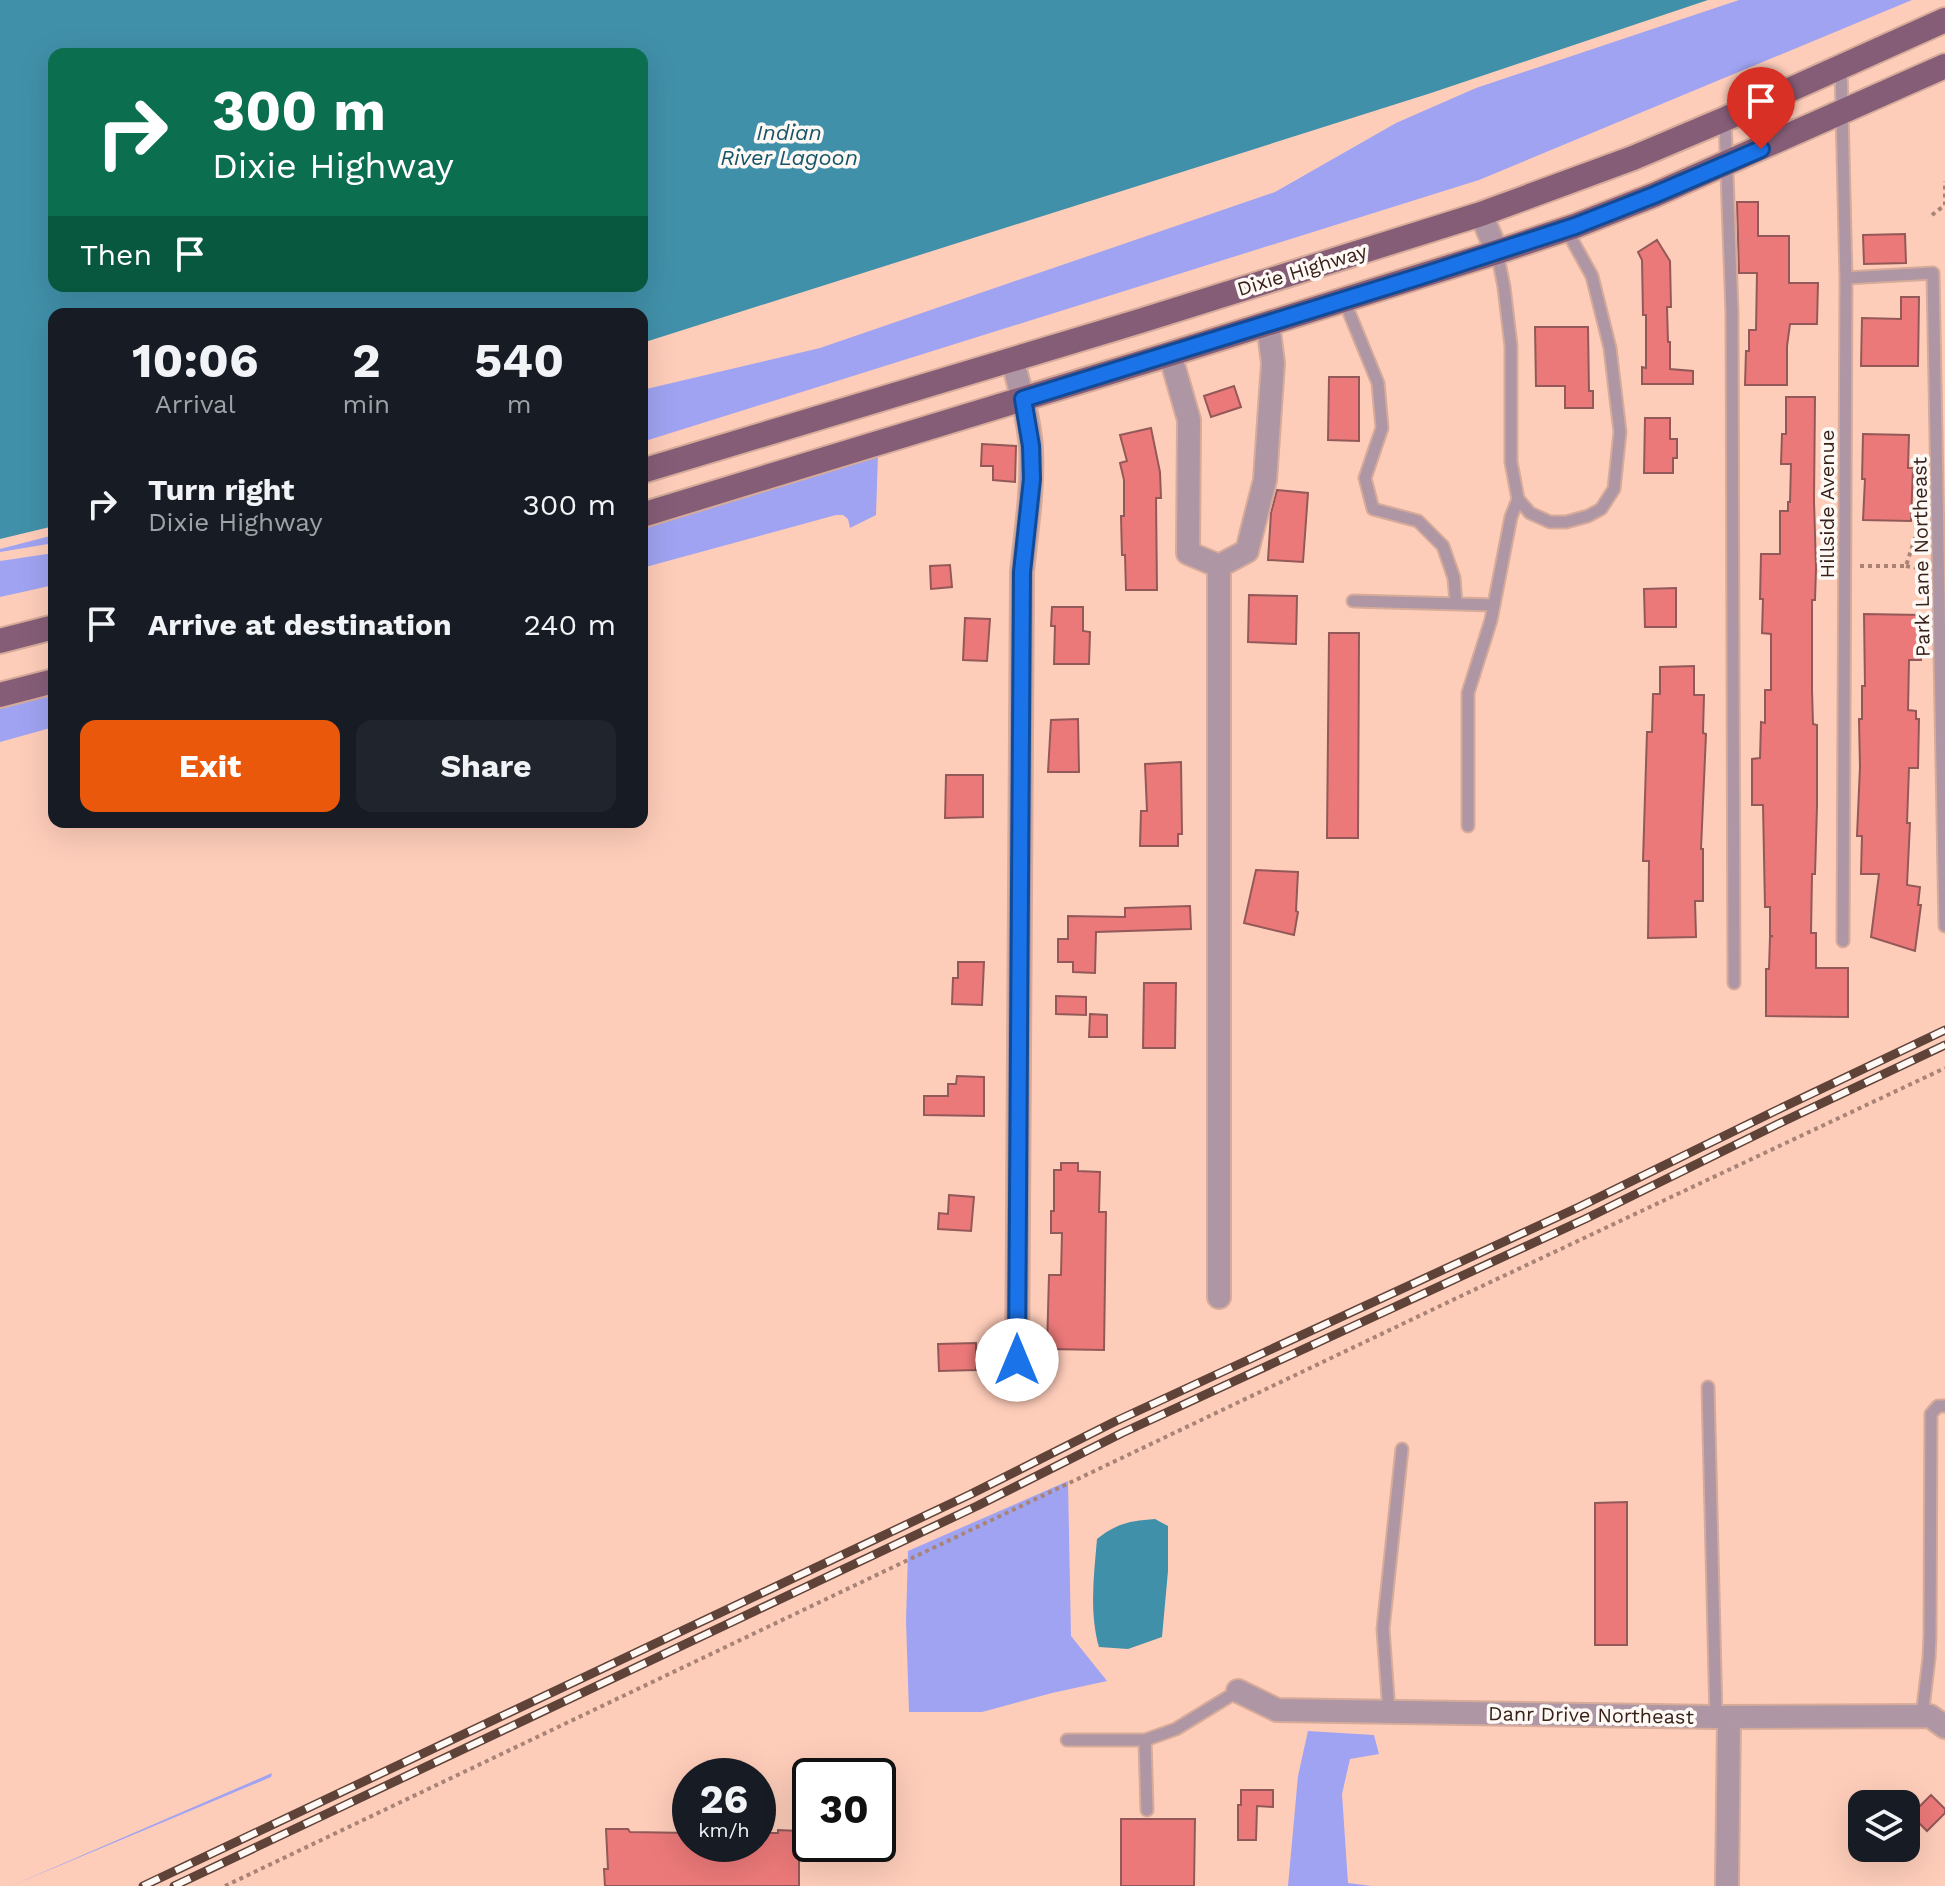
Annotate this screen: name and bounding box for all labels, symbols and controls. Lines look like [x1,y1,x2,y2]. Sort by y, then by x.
pin [1727,67,1795,149]
text: 300 m [212,78,386,144]
icon: arrive [1739,79,1783,123]
icon: right [80,80,184,184]
water label: Indian River Lagoon [720,120,858,170]
text: Dixie Highway [212,145,454,187]
icon: arrive [168,232,212,276]
text: Then [80,237,152,272]
street label: Dixie Highway [1234,239,1370,301]
text: 10:06 [132,332,259,389]
text: 2 [352,332,381,389]
text: 540 [474,332,564,389]
text: Arrival [155,389,236,419]
text: min [342,389,390,419]
text: m [507,389,531,419]
street label: Hillside Avenue [1815,430,1839,578]
street label: Park Lane Northeast [1907,456,1935,657]
text: Turn right [148,472,294,507]
icon: right [80,482,124,526]
text: 300 m [522,487,616,522]
text: Dixie Highway [148,507,323,537]
icon: arrive [80,602,124,646]
text: Arrive at destination [148,607,452,642]
text: 240 m [524,607,616,642]
button: Exit [80,720,340,812]
button: Share [356,720,616,812]
position arrow [975,1318,1059,1402]
street label: Danr Drive Northeast [1488,1701,1695,1729]
speed limit sign: 30 [792,1758,896,1862]
text: 26 [700,1776,748,1823]
map controls [1848,1790,1920,1862]
button: layers [1848,1790,1920,1862]
text: km/h [698,1818,750,1842]

